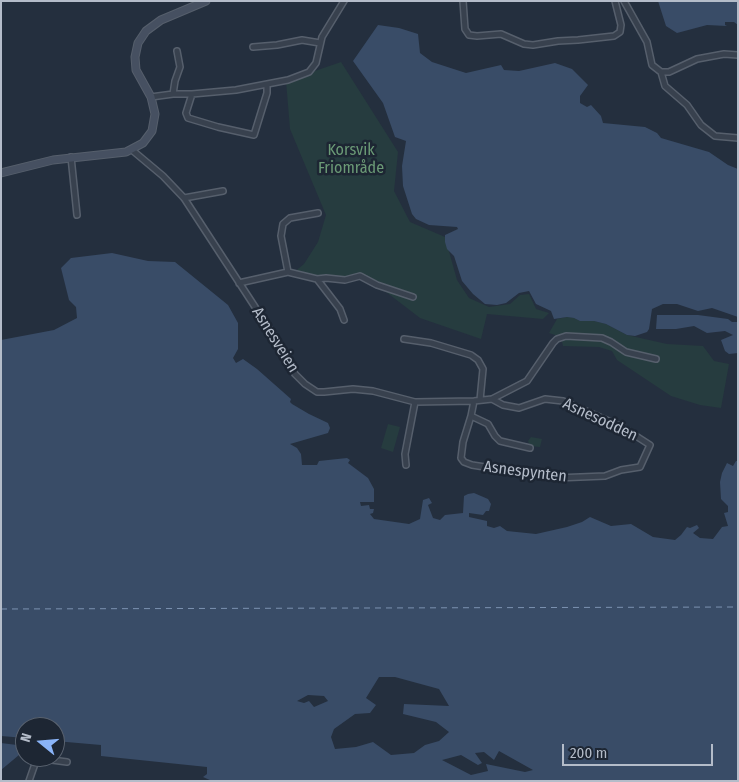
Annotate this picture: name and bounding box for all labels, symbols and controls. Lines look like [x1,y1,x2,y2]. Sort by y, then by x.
park label: Korsvik Friområde [318,141,384,179]
street label: Asnesveien [247,304,303,376]
street label: Asnesodden [560,394,640,446]
street label: Asnespynten [482,457,568,487]
north arrow [15,717,65,767]
text: N [17,731,35,744]
scale bar [564,734,715,766]
text: 200 m [570,744,607,762]

